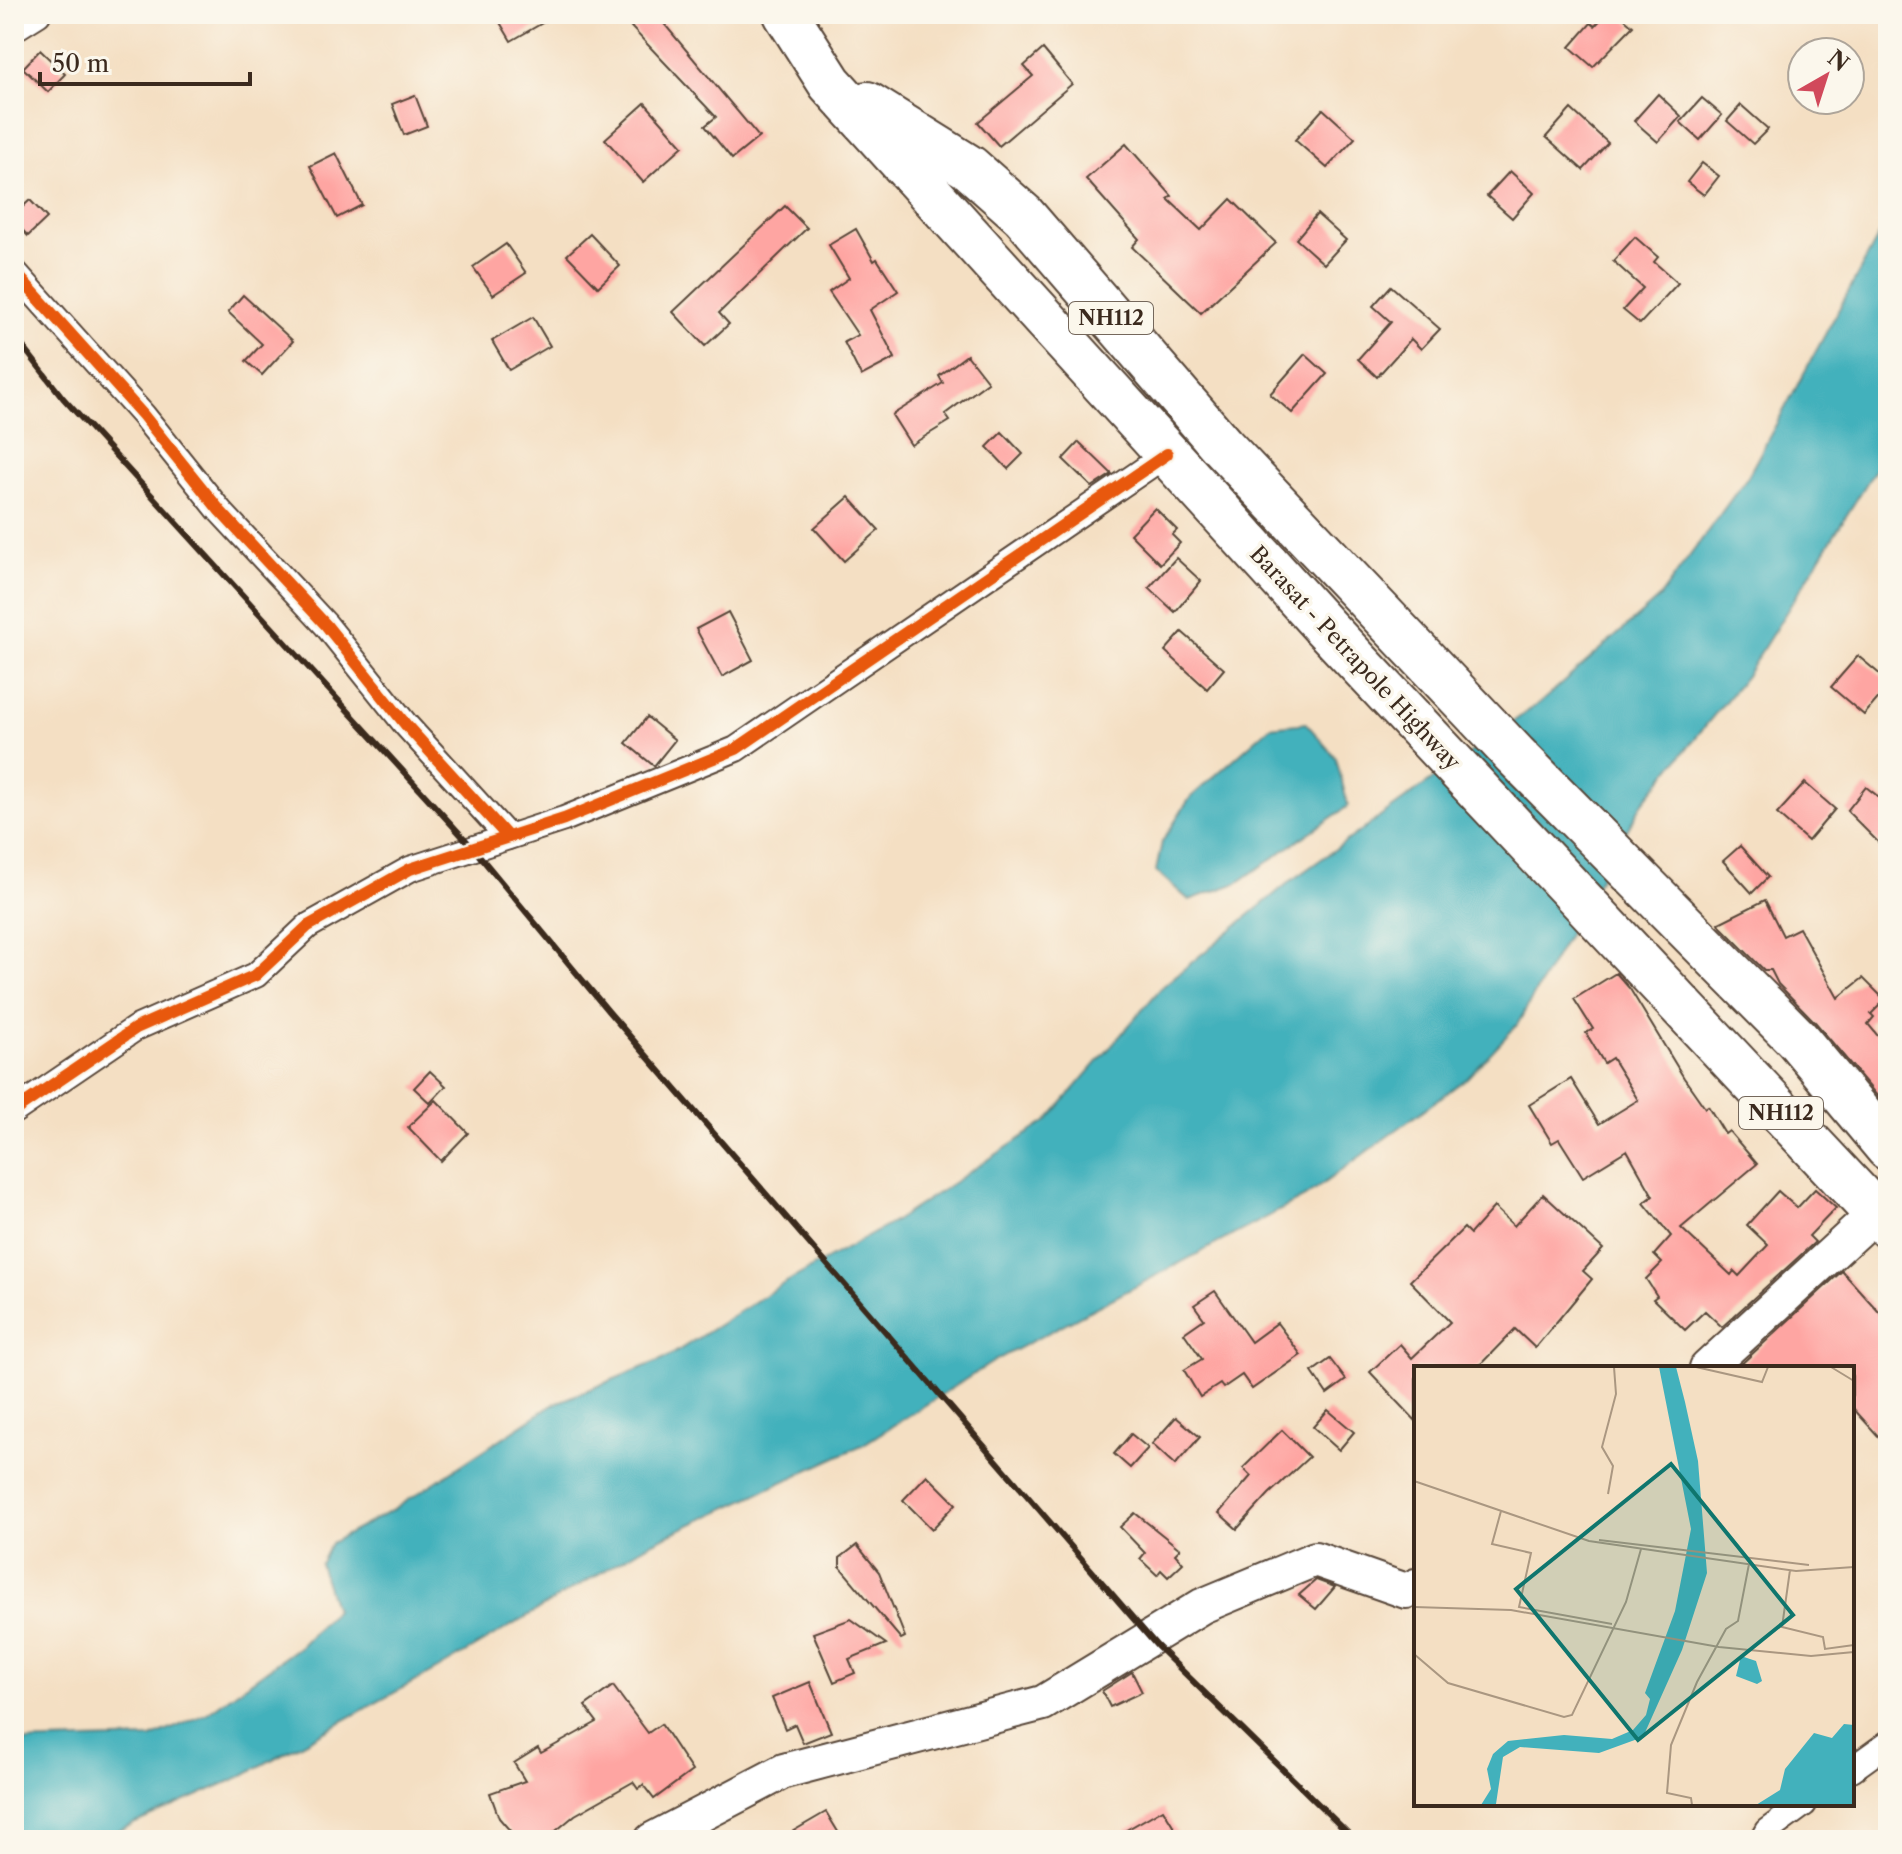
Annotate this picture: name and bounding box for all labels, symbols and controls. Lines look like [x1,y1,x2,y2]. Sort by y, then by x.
scale bar [40,36,250,86]
north arrow [1786,36,1866,116]
text: N [1822,44,1854,77]
text: 50 m [52,49,109,78]
road number: NH112 [1069,302,1153,334]
street label: Barasat - Petrapole Highway [1244,540,1466,776]
road number: NH112 [1739,1097,1823,1129]
inset map [1414,1366,1854,1806]

